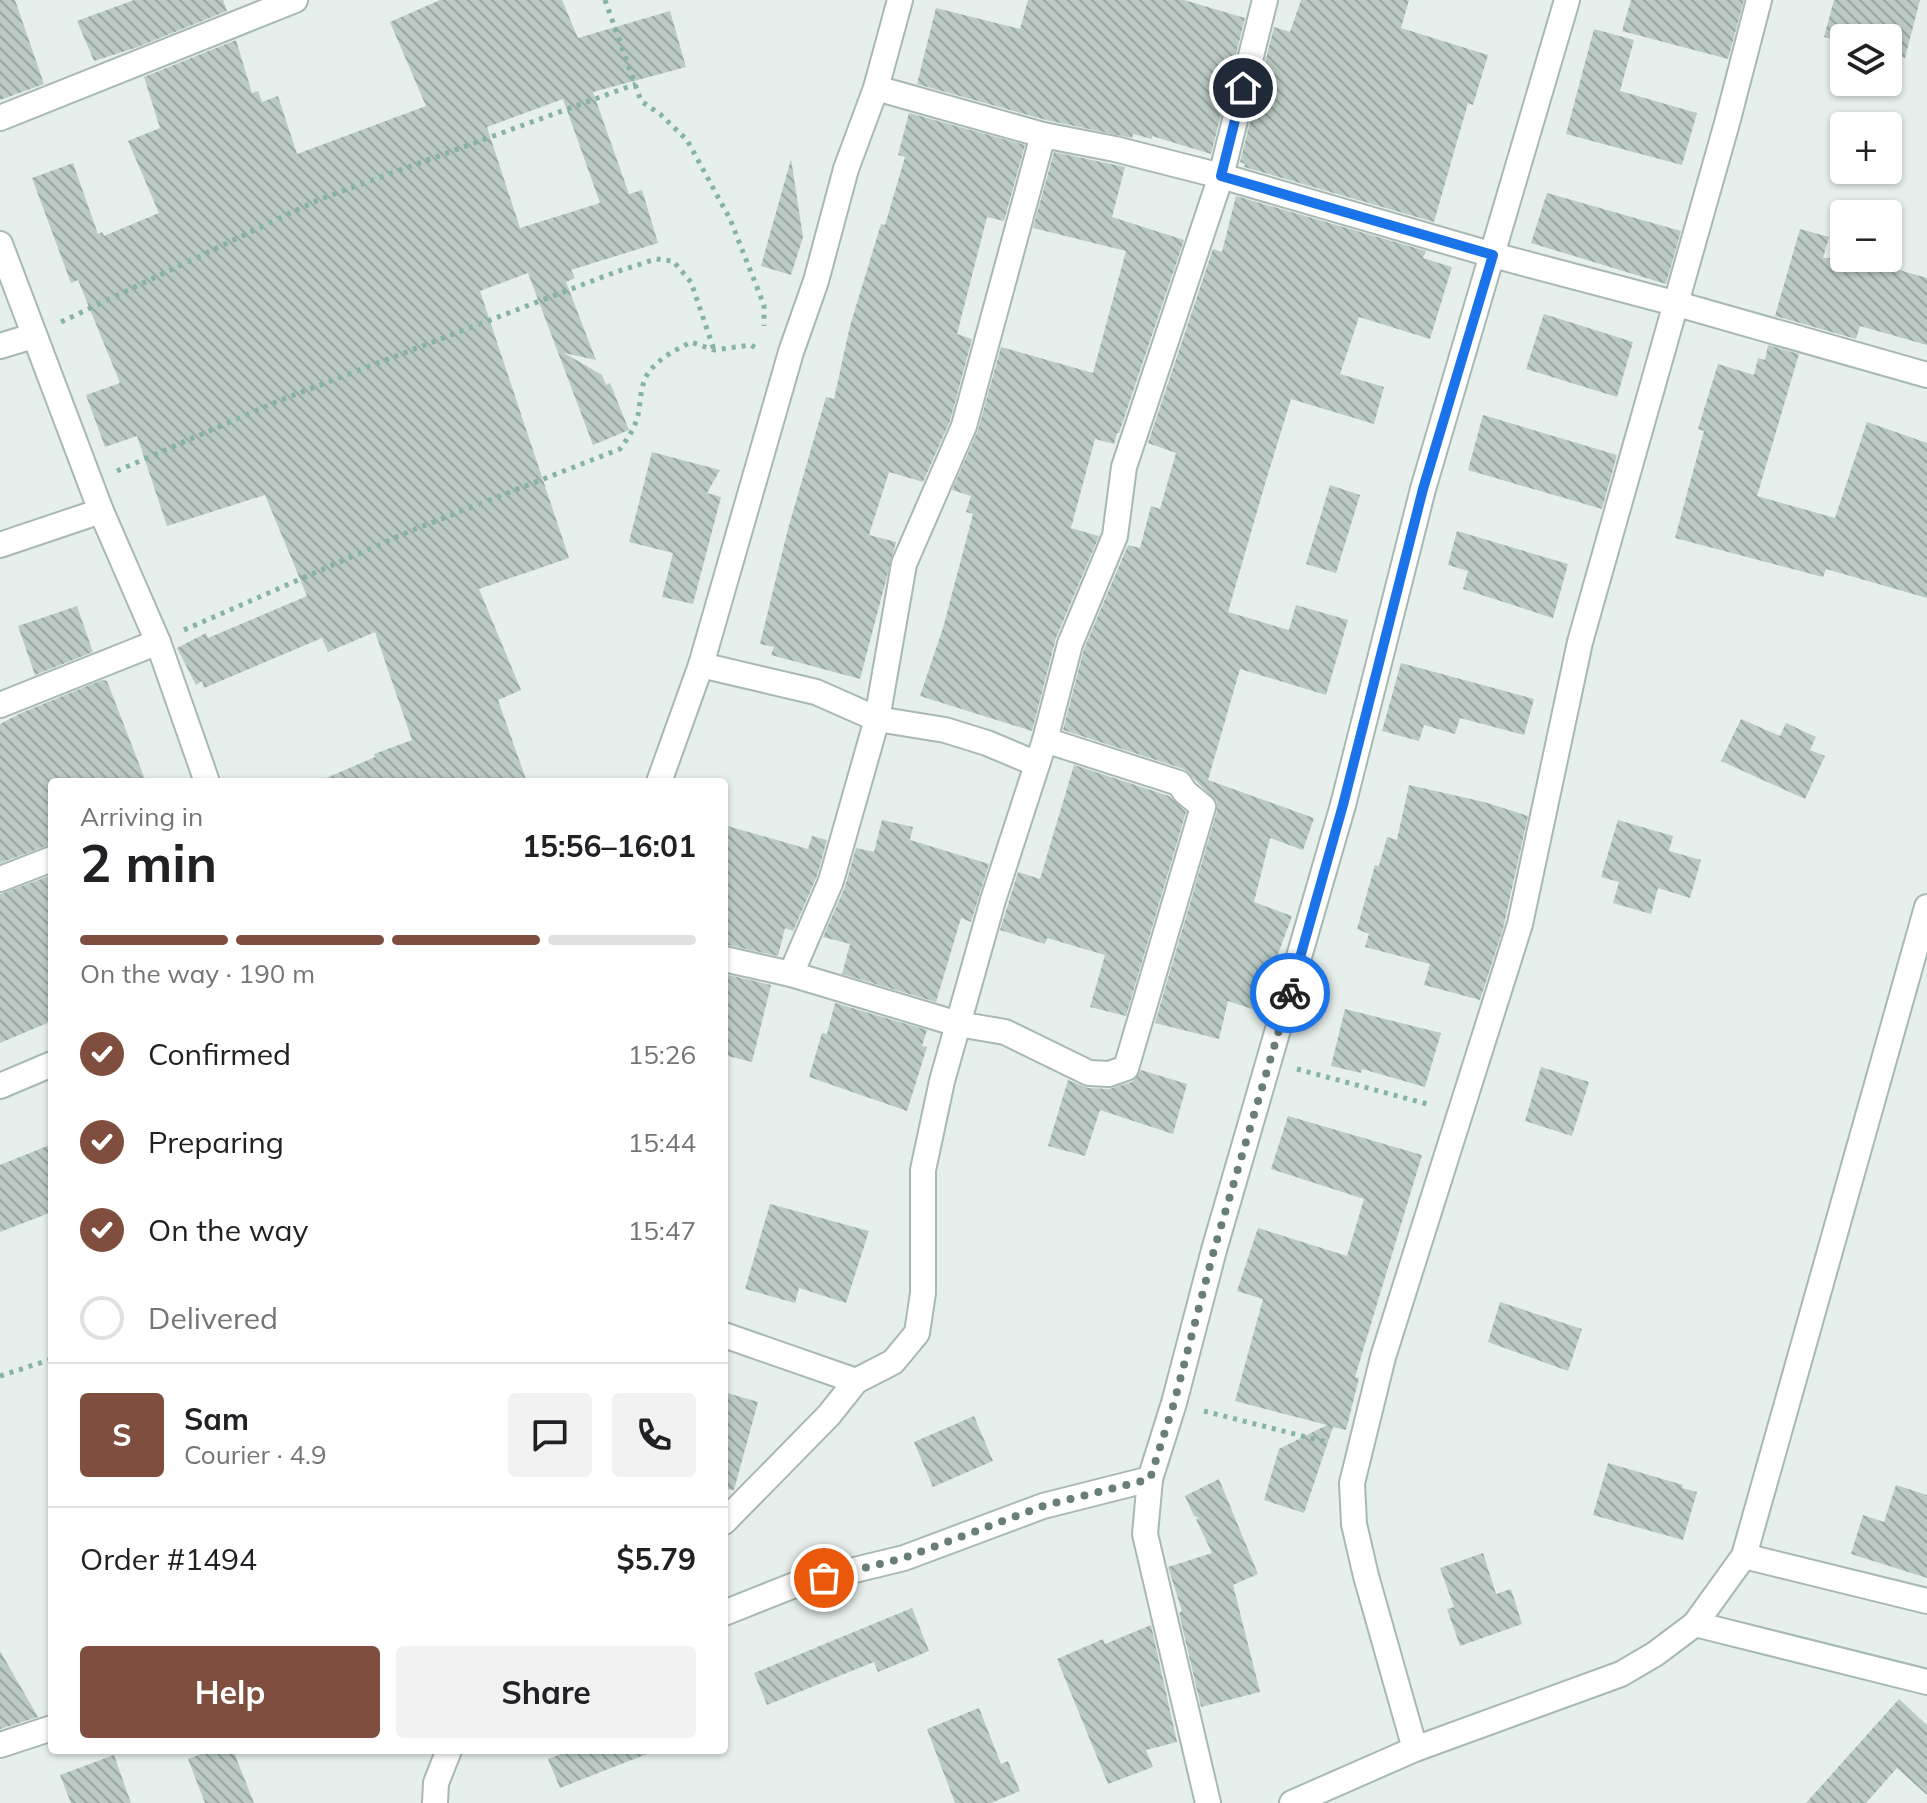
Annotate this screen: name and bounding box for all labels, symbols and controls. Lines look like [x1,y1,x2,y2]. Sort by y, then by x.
map controls [1830,24,1902,272]
button: layers [1830,24,1902,96]
pin [1209,54,1277,122]
icon: home [1221,66,1265,110]
button: + [1830,112,1902,184]
button: − [1830,200,1902,272]
text: Arriving in [80,800,203,833]
text: 15:56–16:01 [522,827,696,865]
text: 2 min [80,830,217,895]
courier [1250,953,1330,1033]
text: On the way · 190 m [80,957,315,990]
icon: bike [1268,971,1312,1015]
icon: check [80,1032,124,1076]
text: Confirmed [148,1035,291,1073]
text: 15:26 [628,1038,696,1071]
icon: check [80,1120,124,1164]
text: Preparing [148,1123,284,1161]
text: 15:44 [628,1126,696,1159]
icon: check [80,1208,124,1252]
text: On the way [148,1211,308,1249]
text: 15:47 [628,1214,696,1247]
text: Delivered [148,1299,278,1337]
button: chat [508,1393,592,1477]
button: phone [612,1393,696,1477]
text: Sam [184,1400,249,1438]
text: S [112,1416,132,1454]
text: Courier · 4.9 [184,1438,327,1471]
text: Order #1494 [80,1540,257,1578]
text: $5.79 [617,1540,696,1578]
pin [790,1544,858,1612]
icon: bag [802,1556,846,1600]
button: Help [80,1646,380,1738]
button: Share [396,1646,696,1738]

